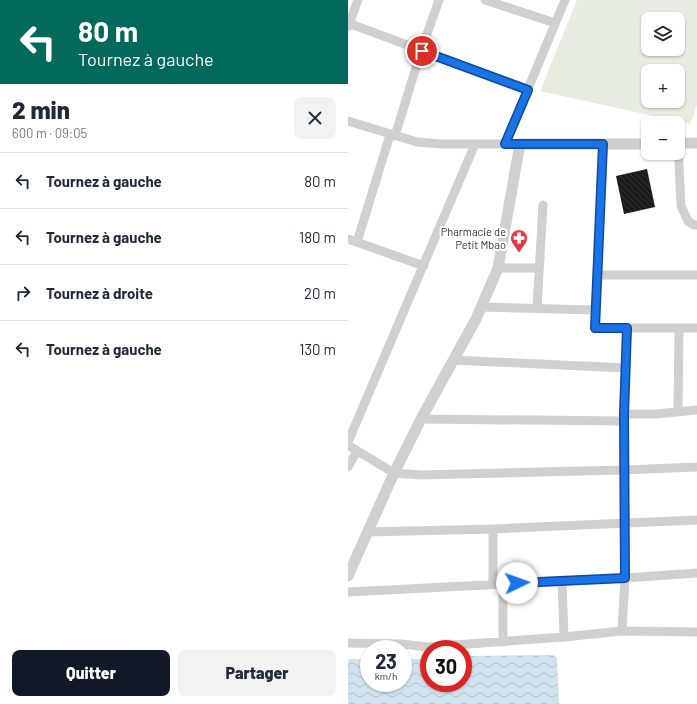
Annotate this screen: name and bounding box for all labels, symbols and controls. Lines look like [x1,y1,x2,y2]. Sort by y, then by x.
map controls [641,12,685,160]
button: layers [641,12,685,56]
text: 80 m [78,14,138,48]
icon: left [12,16,64,68]
pin [405,34,439,68]
icon: arrive [411,40,433,62]
text: Tournez à gauche [78,48,214,70]
button: + [641,64,685,108]
text: 2 min [12,95,70,124]
button: close [294,97,336,139]
button: − [641,116,685,160]
text: 600 m · 09:05 [12,125,87,141]
icon: left [12,170,34,192]
text: Tournez à gauche [46,172,162,190]
text: 80 m [304,172,336,190]
place label: Pharmacie de Petit Mbao [441,225,506,251]
icon: left [12,226,34,248]
text: Tournez à gauche [46,228,162,246]
text: 180 m [299,228,336,246]
pharmacy icon: Pharmacie de Petit Mbao [509,228,529,253]
icon: right [12,282,34,304]
text: Tournez à droite [46,284,153,302]
text: 20 m [304,284,336,302]
icon: left [12,338,34,360]
text: Tournez à gauche [46,340,162,358]
text: 130 m [299,340,336,358]
position arrow [496,562,538,604]
speed limit sign: 30 [420,640,472,692]
text: 23 [375,649,397,673]
button: Quitter [12,650,170,696]
button: Partager [178,650,336,696]
text: km/h [375,670,397,682]

